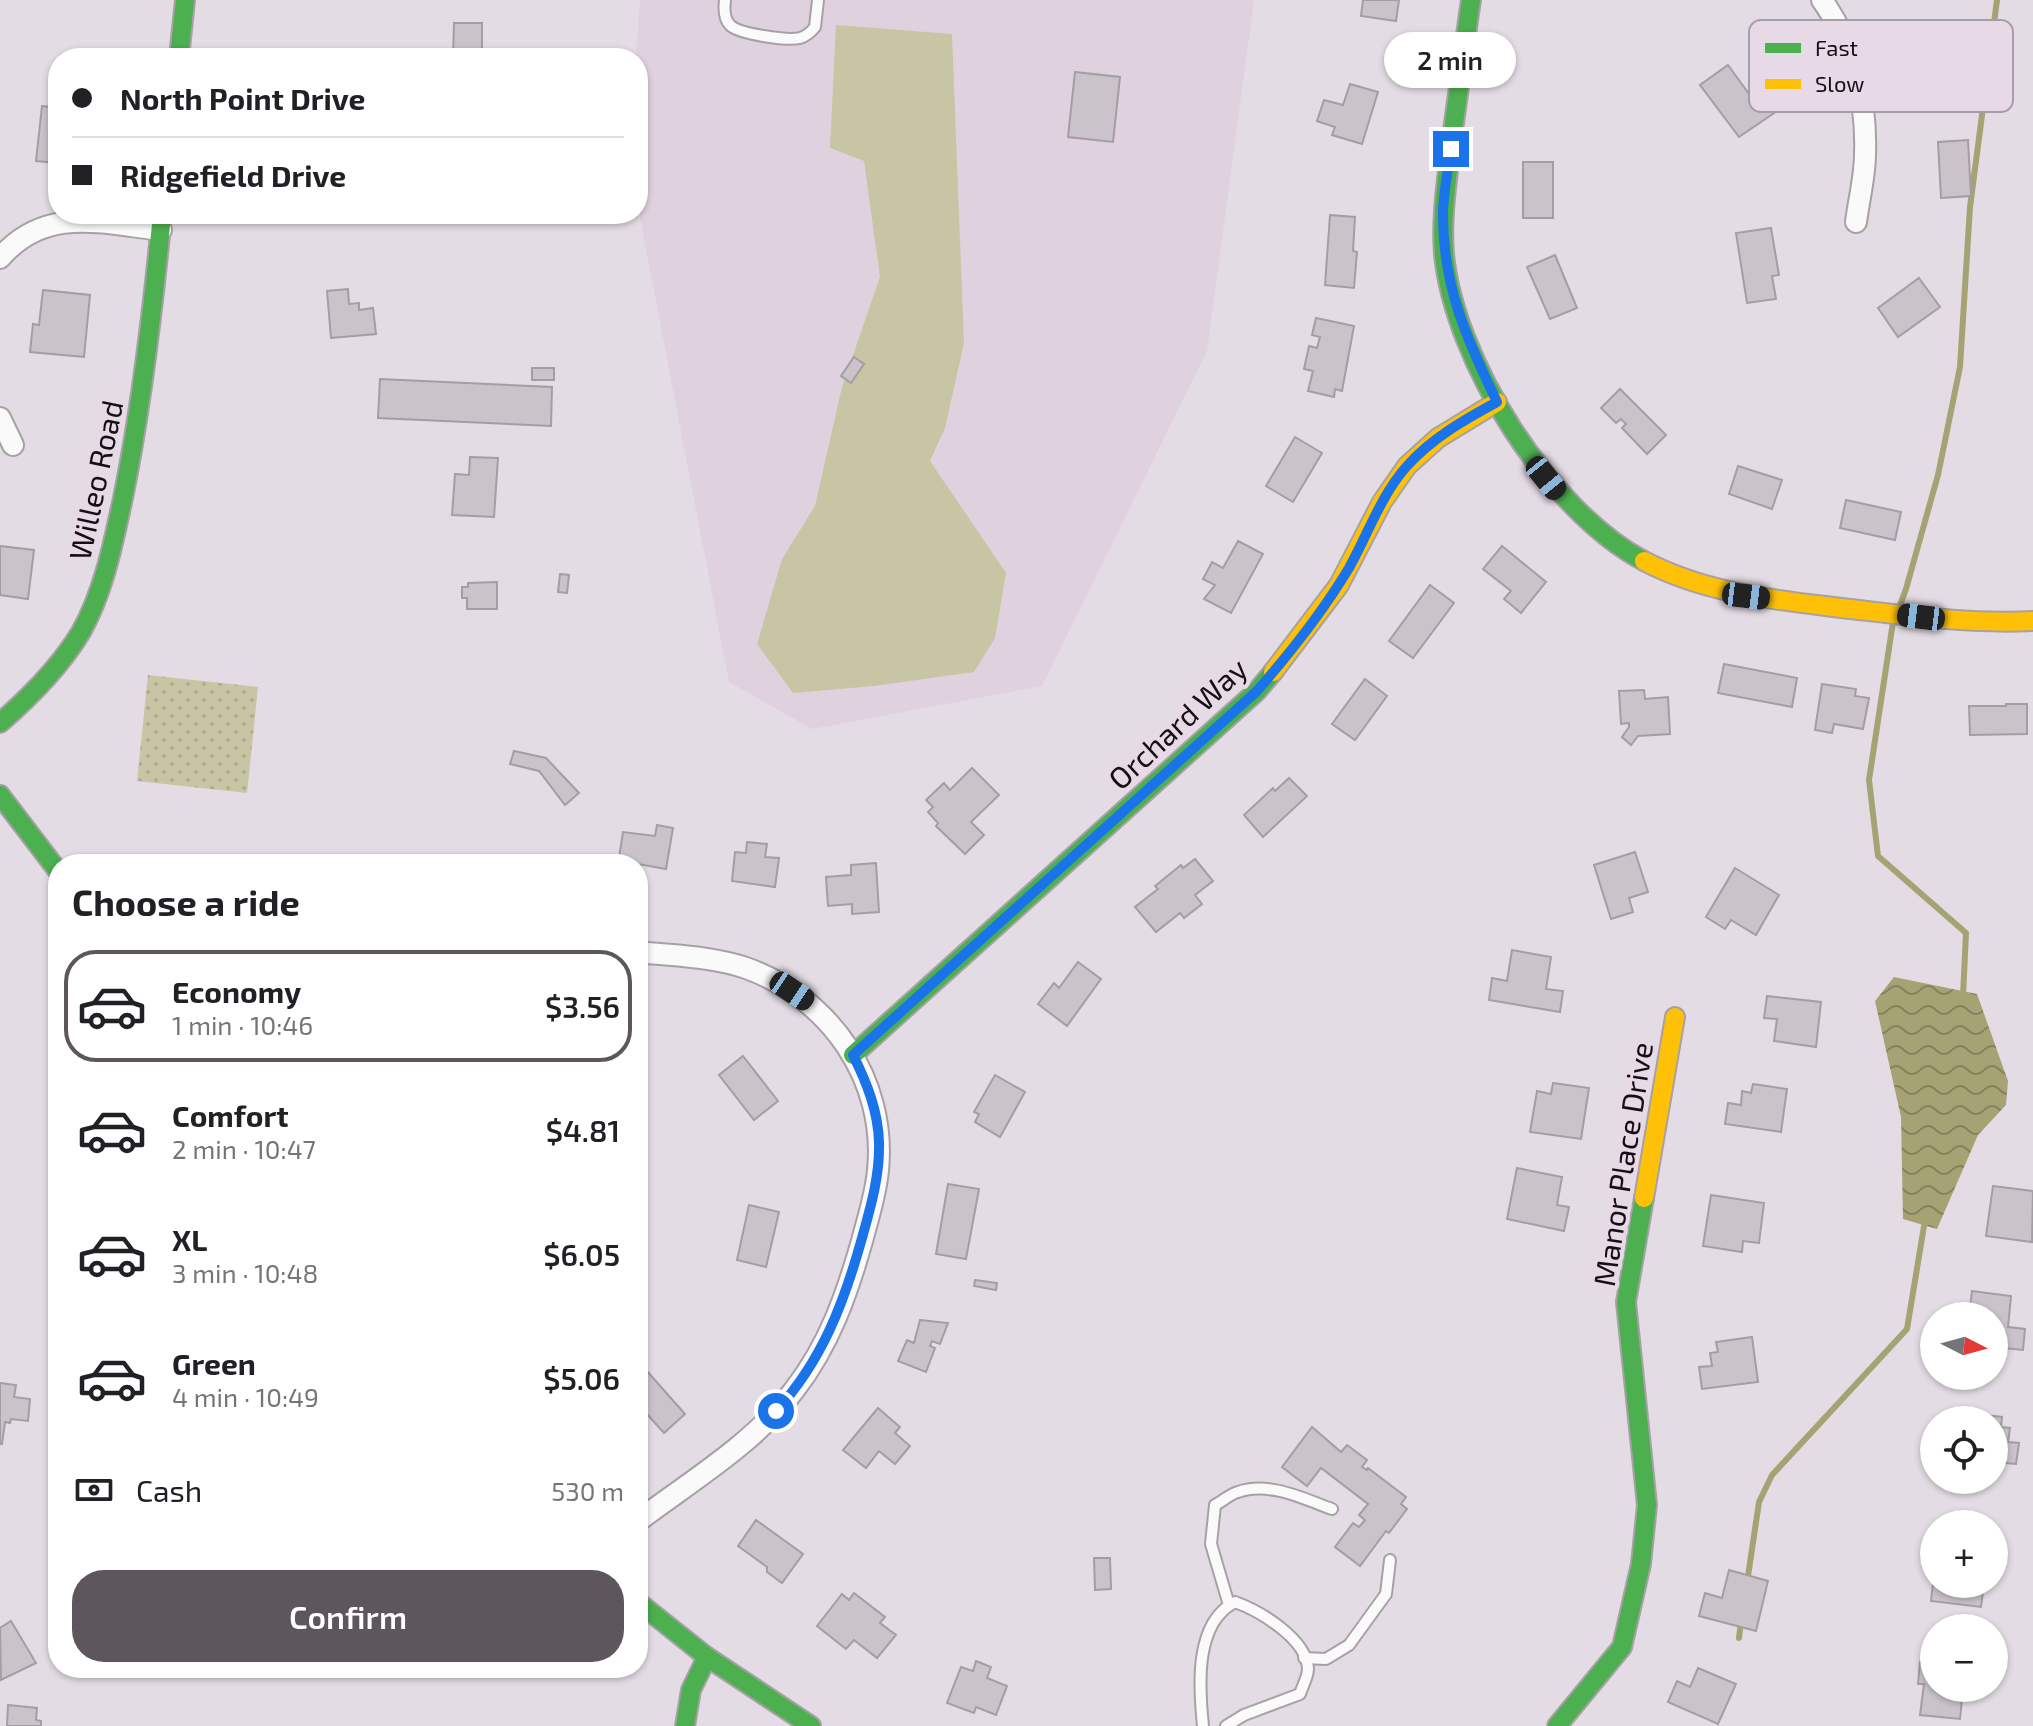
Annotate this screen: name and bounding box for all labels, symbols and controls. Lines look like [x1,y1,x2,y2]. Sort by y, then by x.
legend [1749,20,2013,112]
callout: 2 min [1385,33,1517,89]
text: Fast [1815,34,1858,60]
text: 2 min [1417,44,1483,75]
text: Slow [1815,70,1864,96]
text: North Point Drive [120,80,365,116]
route end [1433,131,1469,167]
text: Ridgefield Drive [120,157,346,193]
street label: Willeo Road [60,397,130,563]
car [1522,452,1570,504]
car [1721,581,1771,611]
car [1896,602,1946,632]
street label: Orchard Way [1100,650,1254,796]
text: Choose a ride [72,880,300,923]
car [765,968,819,1014]
icon: car [76,970,148,1042]
text: Economy [172,973,301,1009]
text: $3.56 [545,988,620,1024]
text: 1 min · 10:46 [172,1009,313,1040]
street label: Manor Place Drive [1585,1039,1659,1289]
icon: car [76,1094,148,1166]
text: Comfort [172,1097,289,1133]
text: $4.81 [546,1112,620,1148]
text: 2 min · 10:47 [172,1133,316,1164]
icon: car [76,1218,148,1290]
text: XL [172,1221,207,1257]
text: $6.05 [543,1236,620,1272]
text: 3 min · 10:48 [172,1257,318,1288]
north arrow [1920,1302,2008,1390]
map controls [1920,1302,2008,1702]
icon: car [76,1342,148,1414]
text: Green [172,1345,256,1381]
text: $5.06 [543,1360,620,1396]
text: 4 min · 10:49 [172,1381,319,1412]
route start [758,1393,794,1429]
button: locate [1920,1406,2008,1494]
icon: cash [72,1468,116,1512]
text: Cash [136,1472,202,1508]
text: 530 m [551,1475,624,1506]
button: + [1920,1510,2008,1598]
button: Confirm [72,1570,624,1662]
button: − [1920,1614,2008,1702]

